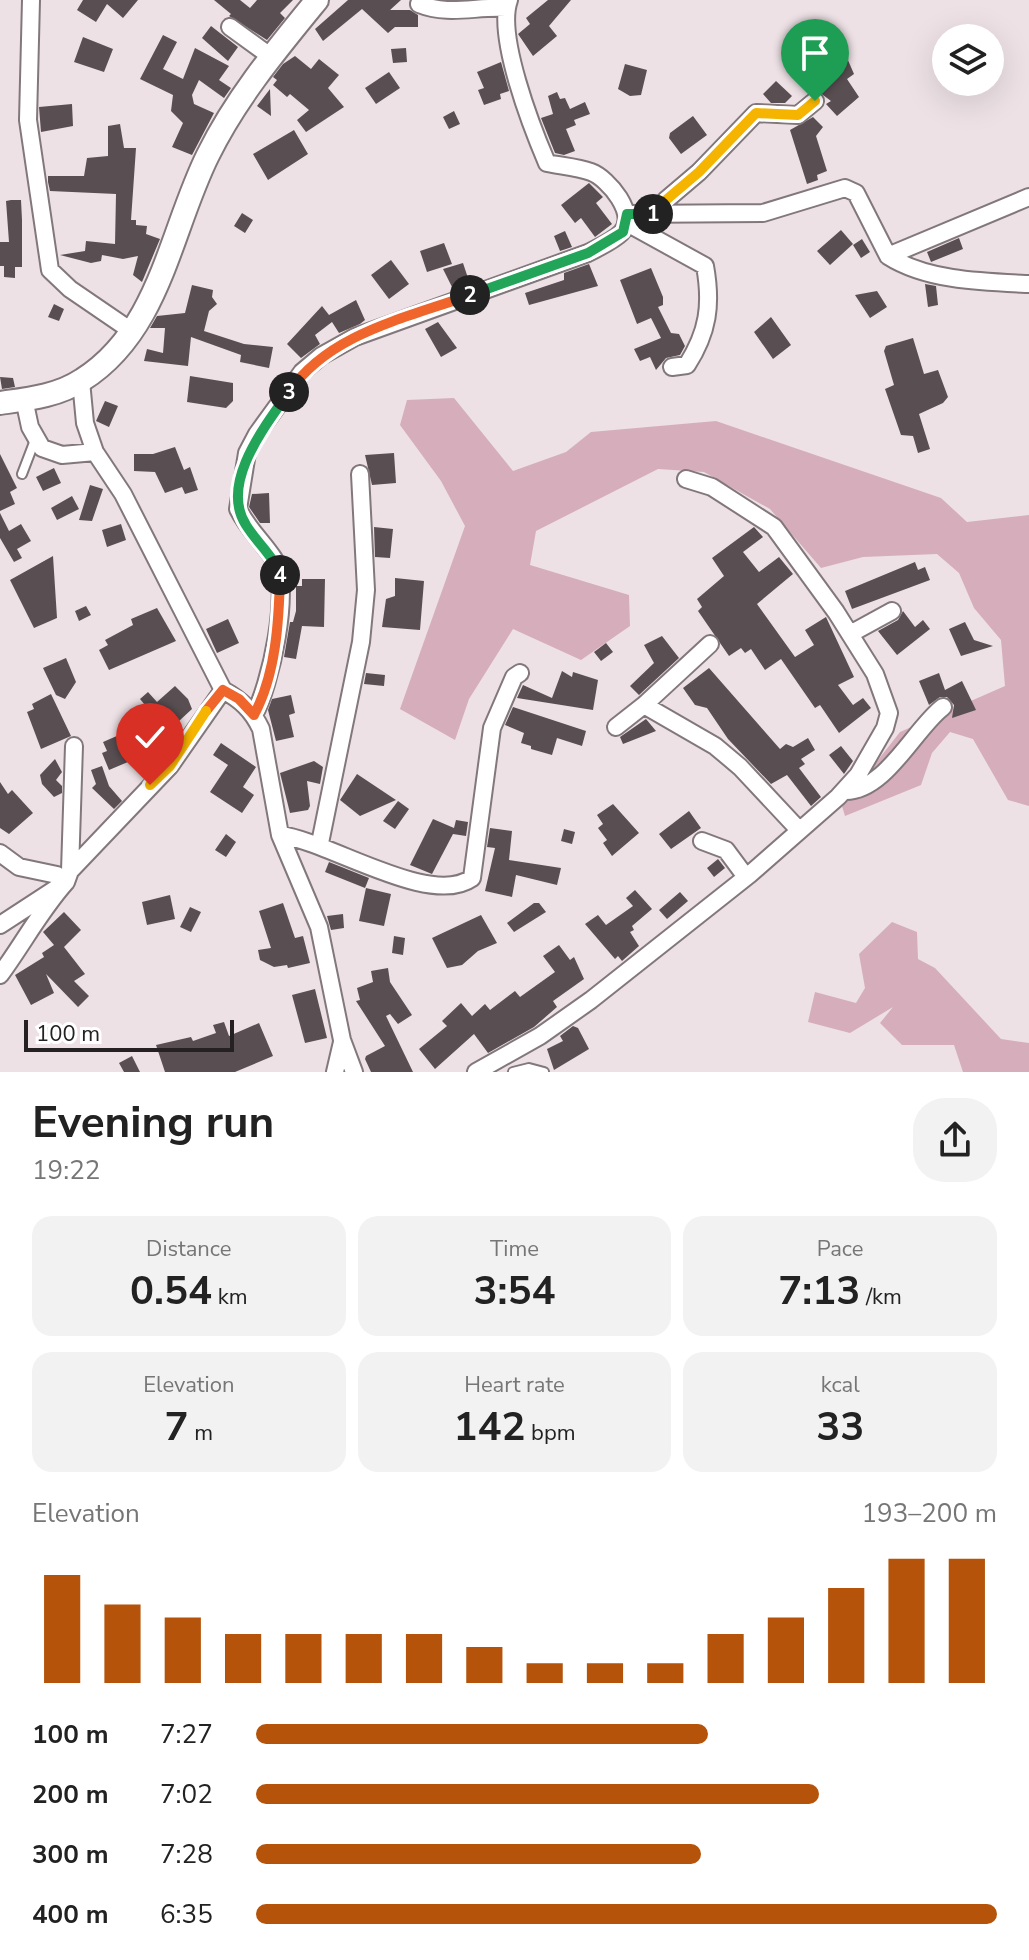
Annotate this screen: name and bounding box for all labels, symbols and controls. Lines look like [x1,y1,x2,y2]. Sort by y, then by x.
pin [781,19,849,101]
map controls [932,24,1004,96]
button: layers [932,24,1004,96]
icon: arrive [793,31,837,75]
pin: 1 [633,194,673,234]
text: 1 [646,199,660,229]
pin: 2 [450,275,490,315]
text: 2 [463,280,477,310]
pin: 3 [269,372,309,412]
text: 3 [282,377,296,407]
pin: 4 [260,555,300,595]
text: 4 [273,560,287,590]
pin [116,703,184,785]
icon: check [128,715,172,759]
scale bar [24,1016,234,1052]
text: 100 m [36,1019,100,1049]
text: Evening run [32,1093,274,1153]
button: share [913,1098,997,1182]
text: 19:22 [32,1153,100,1188]
text: Distance [146,1234,232,1264]
text: Time [490,1234,539,1264]
text: Pace [817,1234,864,1264]
text: 0.54 [130,1264,212,1318]
text: 3:54 [474,1264,555,1318]
text: 7:13 [778,1264,860,1318]
text: km [212,1282,248,1312]
text: /km [860,1282,902,1312]
text: Elevation [143,1370,234,1400]
text: Heart rate [464,1370,565,1400]
text: kcal [821,1370,860,1400]
text: 7 [165,1400,189,1454]
text: 142 [453,1400,525,1454]
text: 33 [816,1400,864,1454]
text: m [189,1418,213,1448]
text: bpm [525,1418,576,1448]
text: Elevation [32,1496,140,1531]
text: 193–200 m [861,1496,997,1531]
text: 100 m [32,1717,109,1752]
text: 7:27 [160,1717,213,1752]
text: 200 m [32,1777,109,1812]
text: 7:02 [160,1777,213,1812]
text: 300 m [32,1837,109,1872]
text: 7:28 [160,1837,213,1872]
text: 400 m [32,1897,109,1932]
text: 6:35 [160,1897,213,1932]

